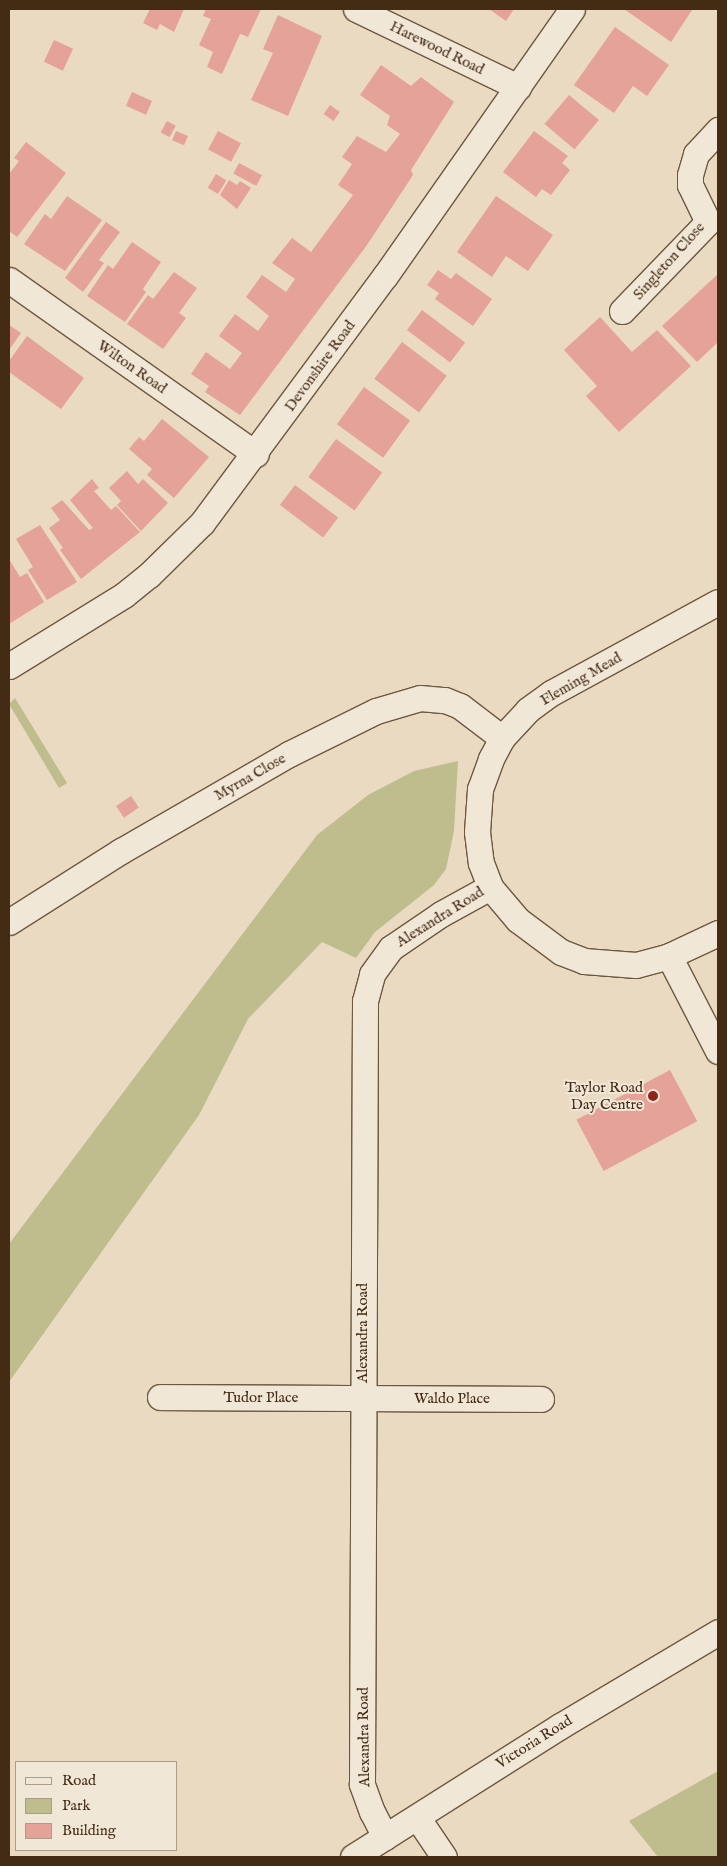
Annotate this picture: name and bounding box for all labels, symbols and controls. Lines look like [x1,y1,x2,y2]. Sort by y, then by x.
street label: Harewood Road [387,17,487,79]
street label: Singleton Close [629,219,709,303]
street label: Devonshire Road [281,317,359,415]
street label: Wilton Road [94,336,170,398]
street label: Fleming Mead [537,649,625,709]
street label: Myrna Close [211,749,289,805]
street label: Alexandra Road [393,883,487,951]
place label: Taylor Road Day Centre [565,1078,643,1113]
marker: Taylor Road Day Centre [647,1090,659,1102]
street label: Alexandra Road [354,1283,372,1383]
street label: Tudor Place [224,1389,298,1407]
street label: Waldo Place [414,1390,490,1408]
street label: Alexandra Road [354,1687,374,1787]
street label: Victoria Road [493,1711,575,1773]
legend [15,1761,178,1851]
text: Road [62,1771,96,1790]
text: Park [62,1796,91,1815]
text: Building [62,1821,116,1840]

